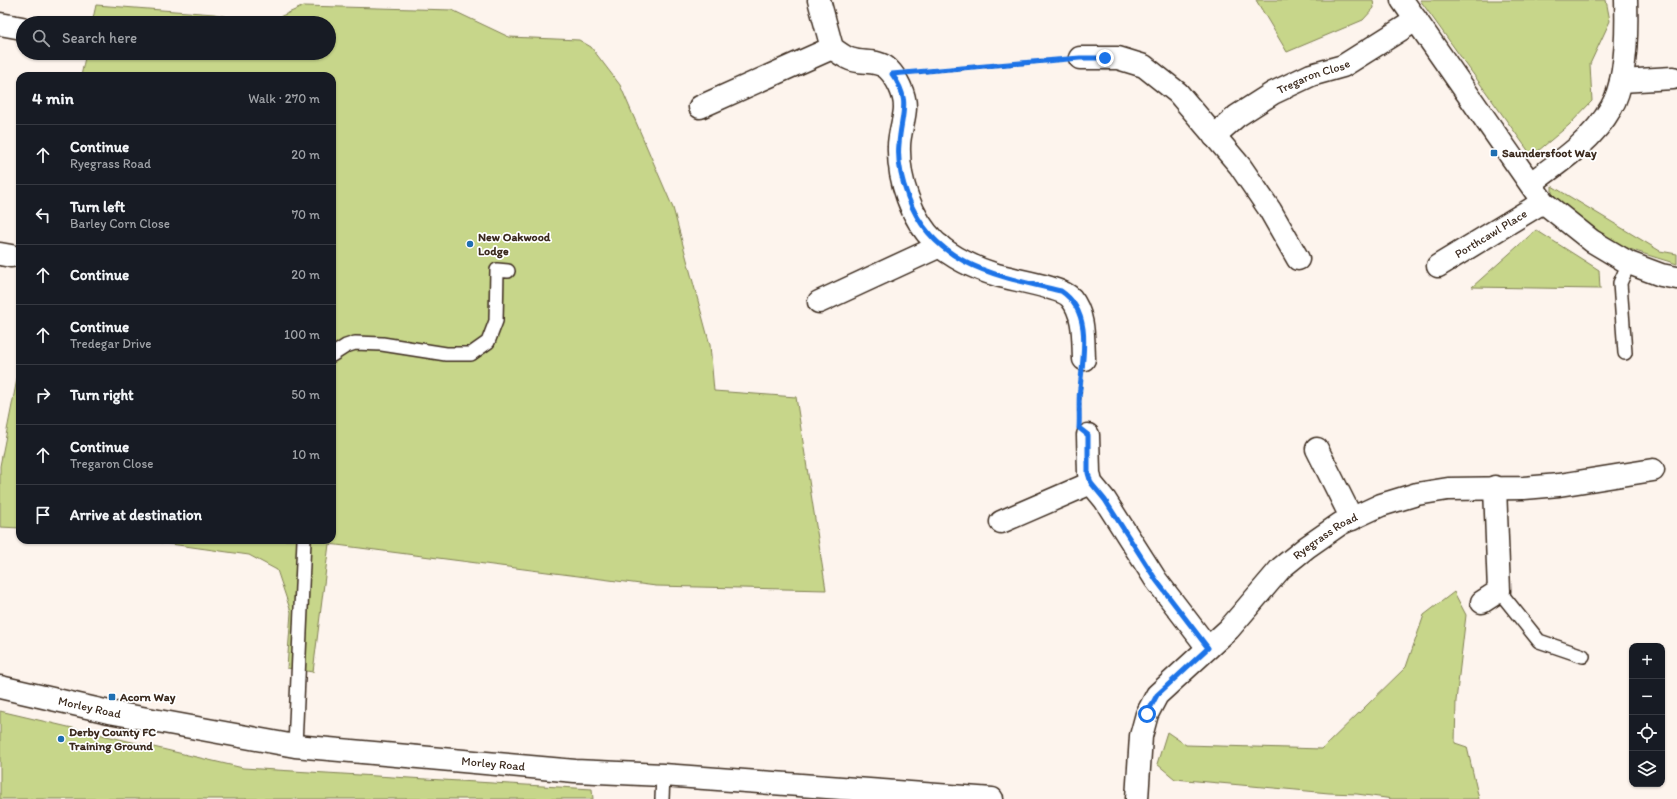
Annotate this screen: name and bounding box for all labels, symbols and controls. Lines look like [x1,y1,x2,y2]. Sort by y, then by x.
search box [16,16,336,60]
icon: search [30,27,52,49]
text: Search here [62,29,137,47]
route end [1096,49,1114,67]
street label: Tregaron Close [1275,56,1353,97]
text: 4 min [32,88,74,108]
text: Walk · 270 m [248,91,320,106]
text: Continue [70,138,129,156]
icon: ahead [32,144,54,166]
place label: Saundersfoot Way [1502,146,1597,161]
text: 20 m [291,147,320,162]
marker: Saundersfoot Way [1489,148,1499,158]
text: Ryegrass Road [70,156,151,171]
text: Turn left [70,198,125,216]
icon: left [32,204,54,226]
street label: Porthcawl Place [1452,206,1530,261]
text: 70 m [292,207,320,222]
text: Barley Corn Close [70,216,170,231]
place label: New Oakwood Lodge [478,230,551,259]
marker: New Oakwood Lodge [465,239,475,249]
icon: ahead [32,264,54,286]
text: Continue [70,266,129,284]
text: 20 m [291,267,320,282]
text: Continue [70,318,129,336]
icon: ahead [32,324,54,346]
text: 100 m [284,327,320,342]
text: Tredegar Drive [70,336,151,351]
icon: right [32,384,54,406]
text: Turn right [70,386,134,404]
text: 50 m [291,387,320,402]
text: Continue [70,438,129,456]
icon: ahead [32,444,54,466]
text: 10 m [292,447,320,462]
text: Tregaron Close [70,456,153,471]
icon: arrive [32,504,54,526]
text: Arrive at destination [70,506,202,524]
street label: Ryegrass Road [1290,510,1360,563]
map controls [1629,643,1665,787]
button: + [1629,643,1665,679]
button: − [1629,679,1665,715]
place label: Acorn Way [119,690,176,705]
marker: Acorn Way [107,692,117,702]
street label: Morley Road [57,694,123,721]
route start [1138,705,1156,723]
button: locate [1629,715,1665,751]
place label: Derby County FC Training Ground [68,725,156,754]
marker: Derby County FC Training Ground [56,734,66,744]
button: layers [1629,751,1665,787]
street label: Morley Road [461,754,526,774]

